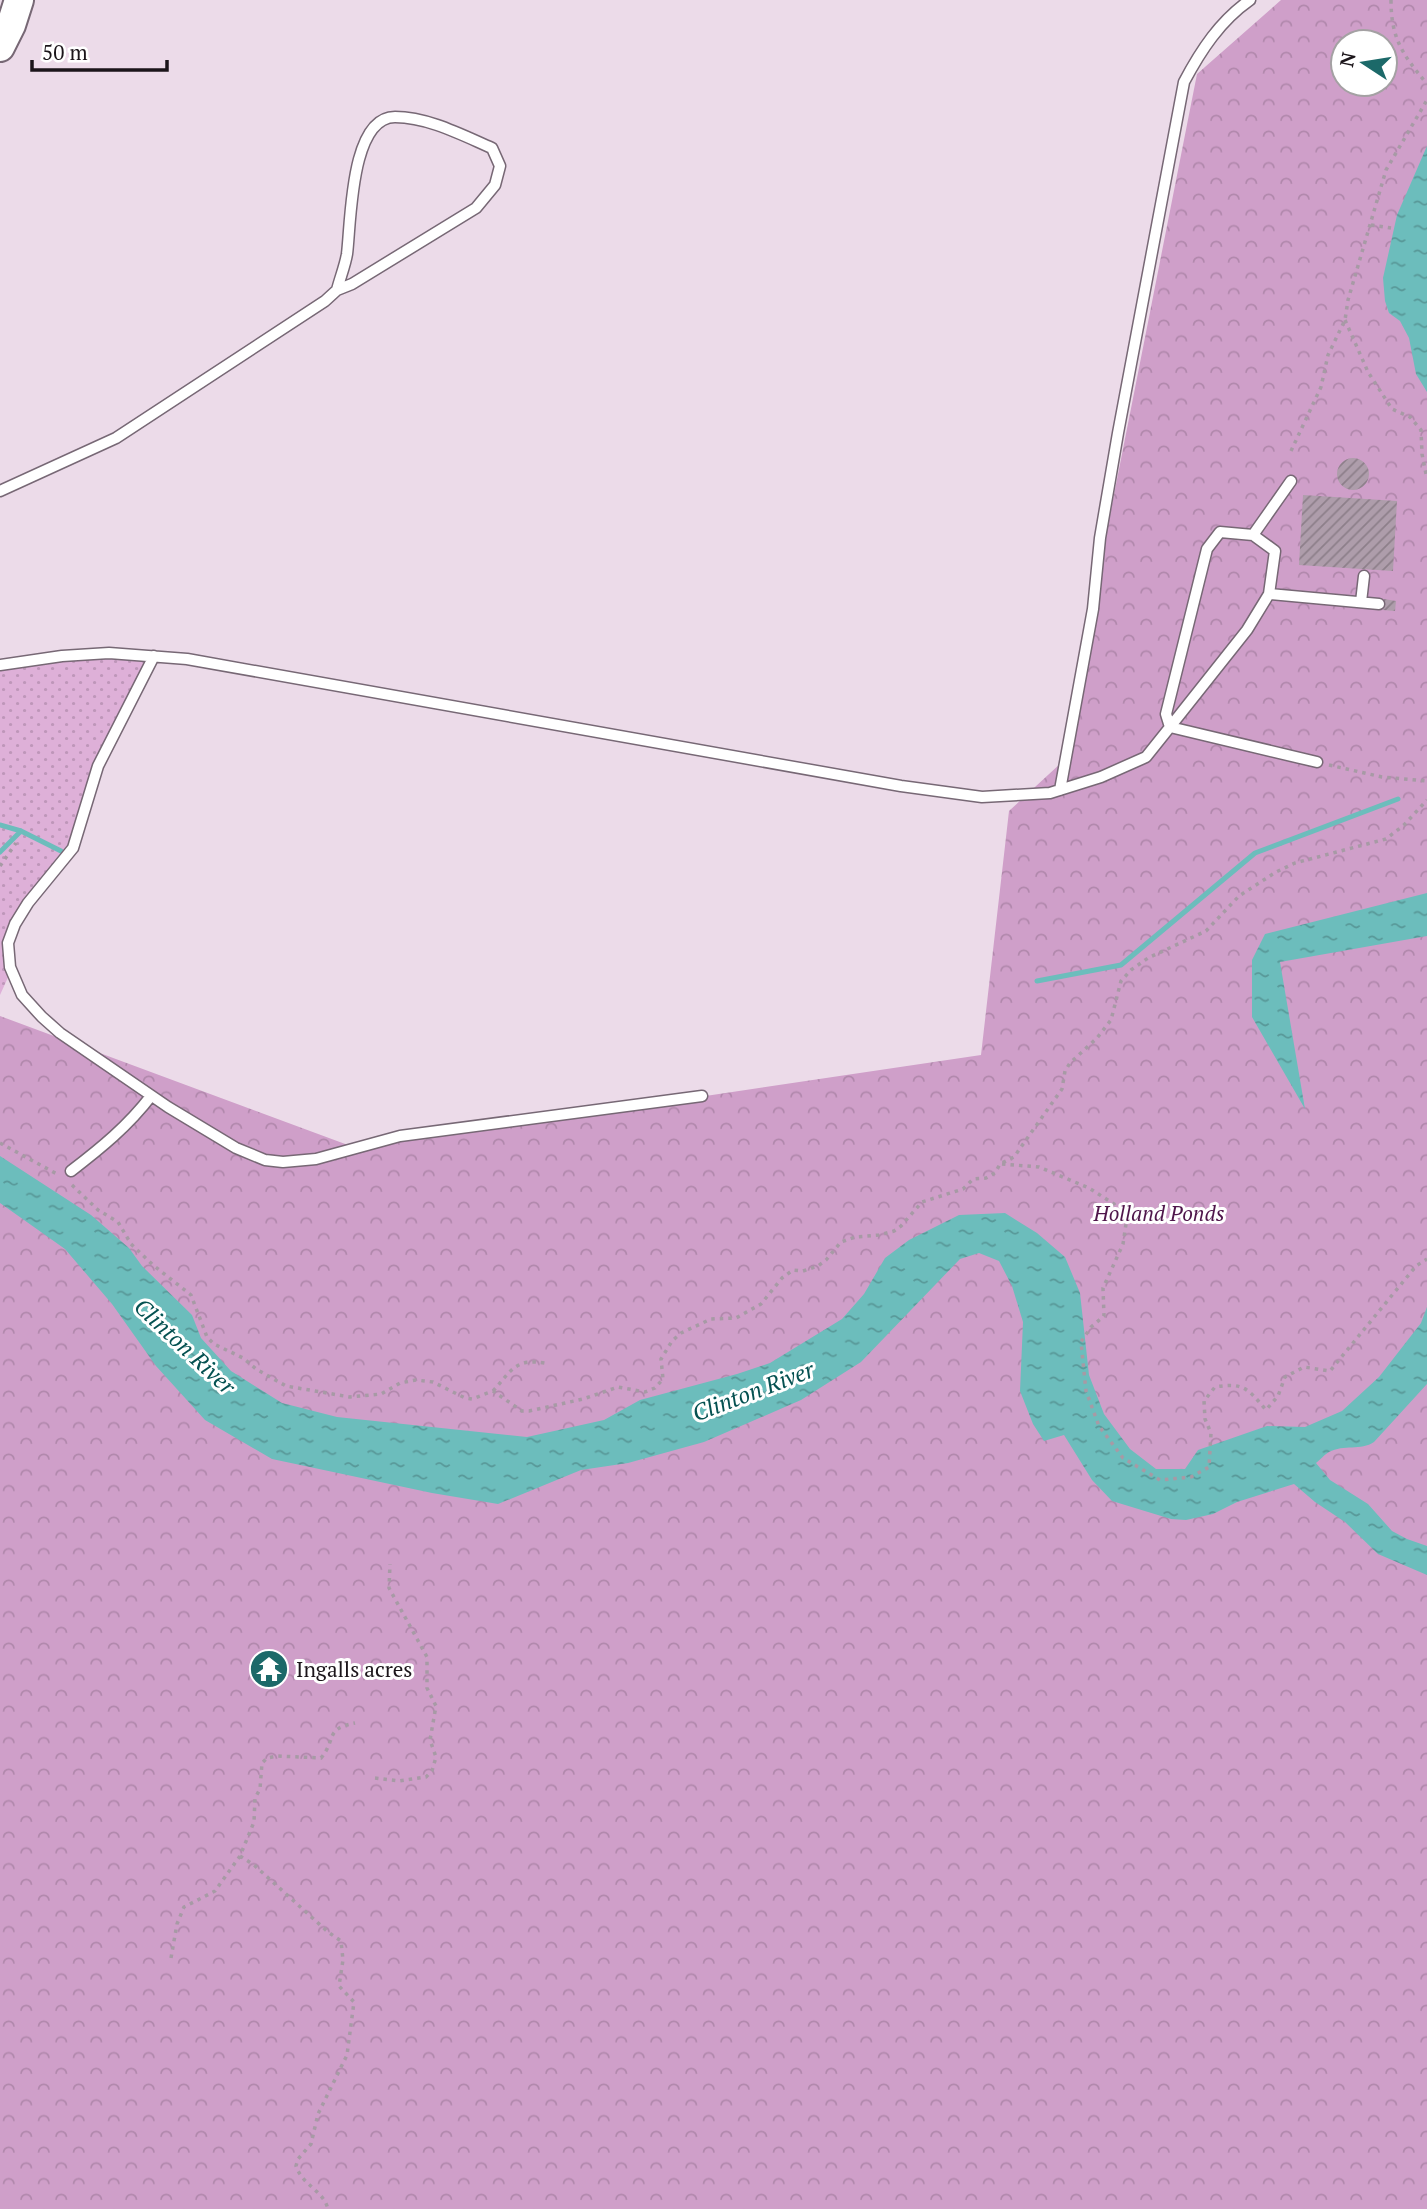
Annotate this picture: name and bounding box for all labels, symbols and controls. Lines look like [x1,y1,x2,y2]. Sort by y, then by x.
scale bar [32,28,166,72]
north arrow [1329,28,1399,98]
text: 50 m [42,38,88,66]
text: N [1333,49,1361,69]
park label: Holland Ponds [1093,1199,1225,1227]
water label: Clinton River [128,1291,243,1402]
water label: Clinton River [688,1353,819,1428]
temple icon: Ingalls acres [248,1648,290,1690]
place label: Ingalls acres [296,1655,412,1683]

